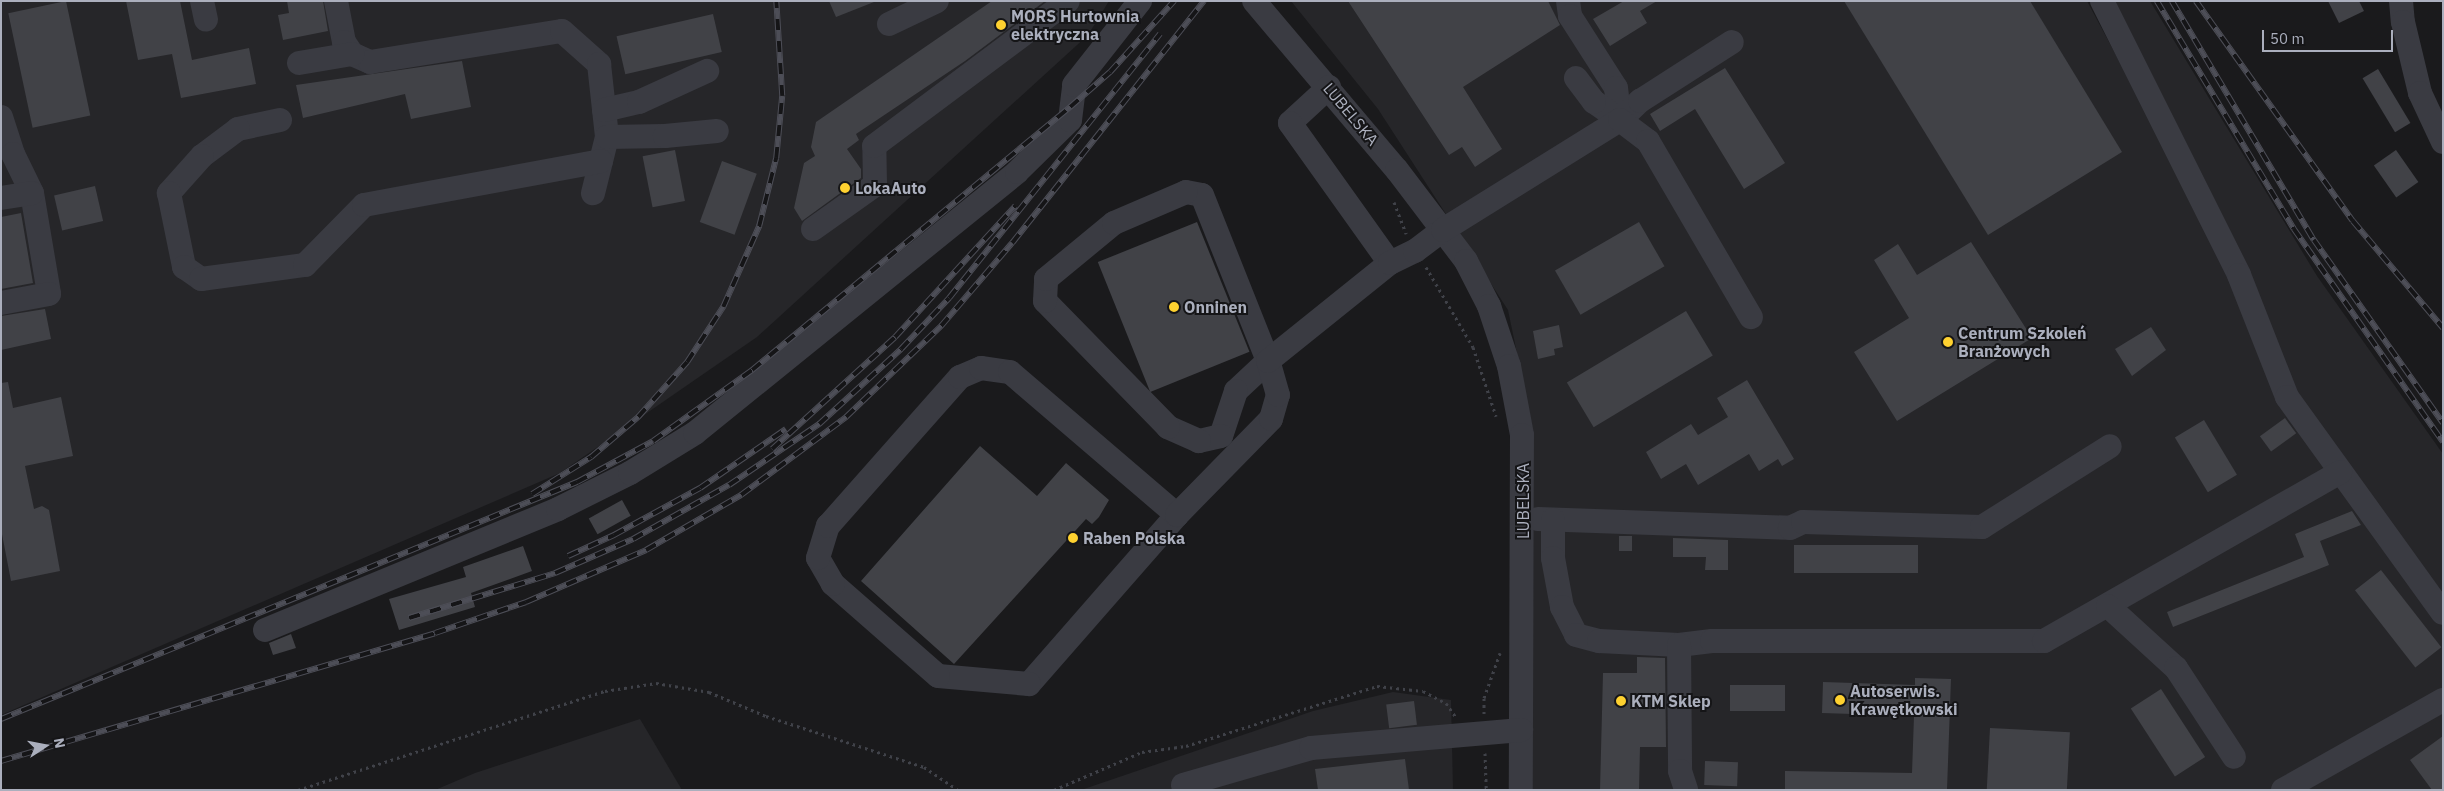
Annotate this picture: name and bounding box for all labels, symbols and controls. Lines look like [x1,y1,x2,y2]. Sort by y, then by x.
place label: MORS Hurtownia elektryczna [1011,6,1139,44]
marker: MORS Hurtownia elektryczna [995,19,1007,31]
scale bar [2264,20,2395,52]
text: 50 m [2270,29,2305,48]
street label: LUBELSKA [1319,79,1383,149]
place label: LokaAuto [855,178,926,198]
marker: LokaAuto [839,182,851,194]
place label: Onninen [1184,297,1247,317]
marker: Onninen [1168,301,1180,313]
place label: Centrum Szkoleń Branżowych [1958,323,2087,361]
marker: Centrum Szkoleń Branżowych [1942,336,1954,348]
street label: LUBELSKA [1513,463,1533,539]
place label: Raben Polska [1083,528,1185,548]
marker: Raben Polska [1067,532,1079,544]
place label: Autoserwis. Krawętkowski [1850,681,1958,719]
place label: KTM Sklep [1631,691,1711,711]
marker: Autoserwis. Krawętkowski [1834,694,1846,706]
marker: KTM Sklep [1615,695,1627,707]
north arrow [20,721,70,771]
text: N [50,736,70,750]

